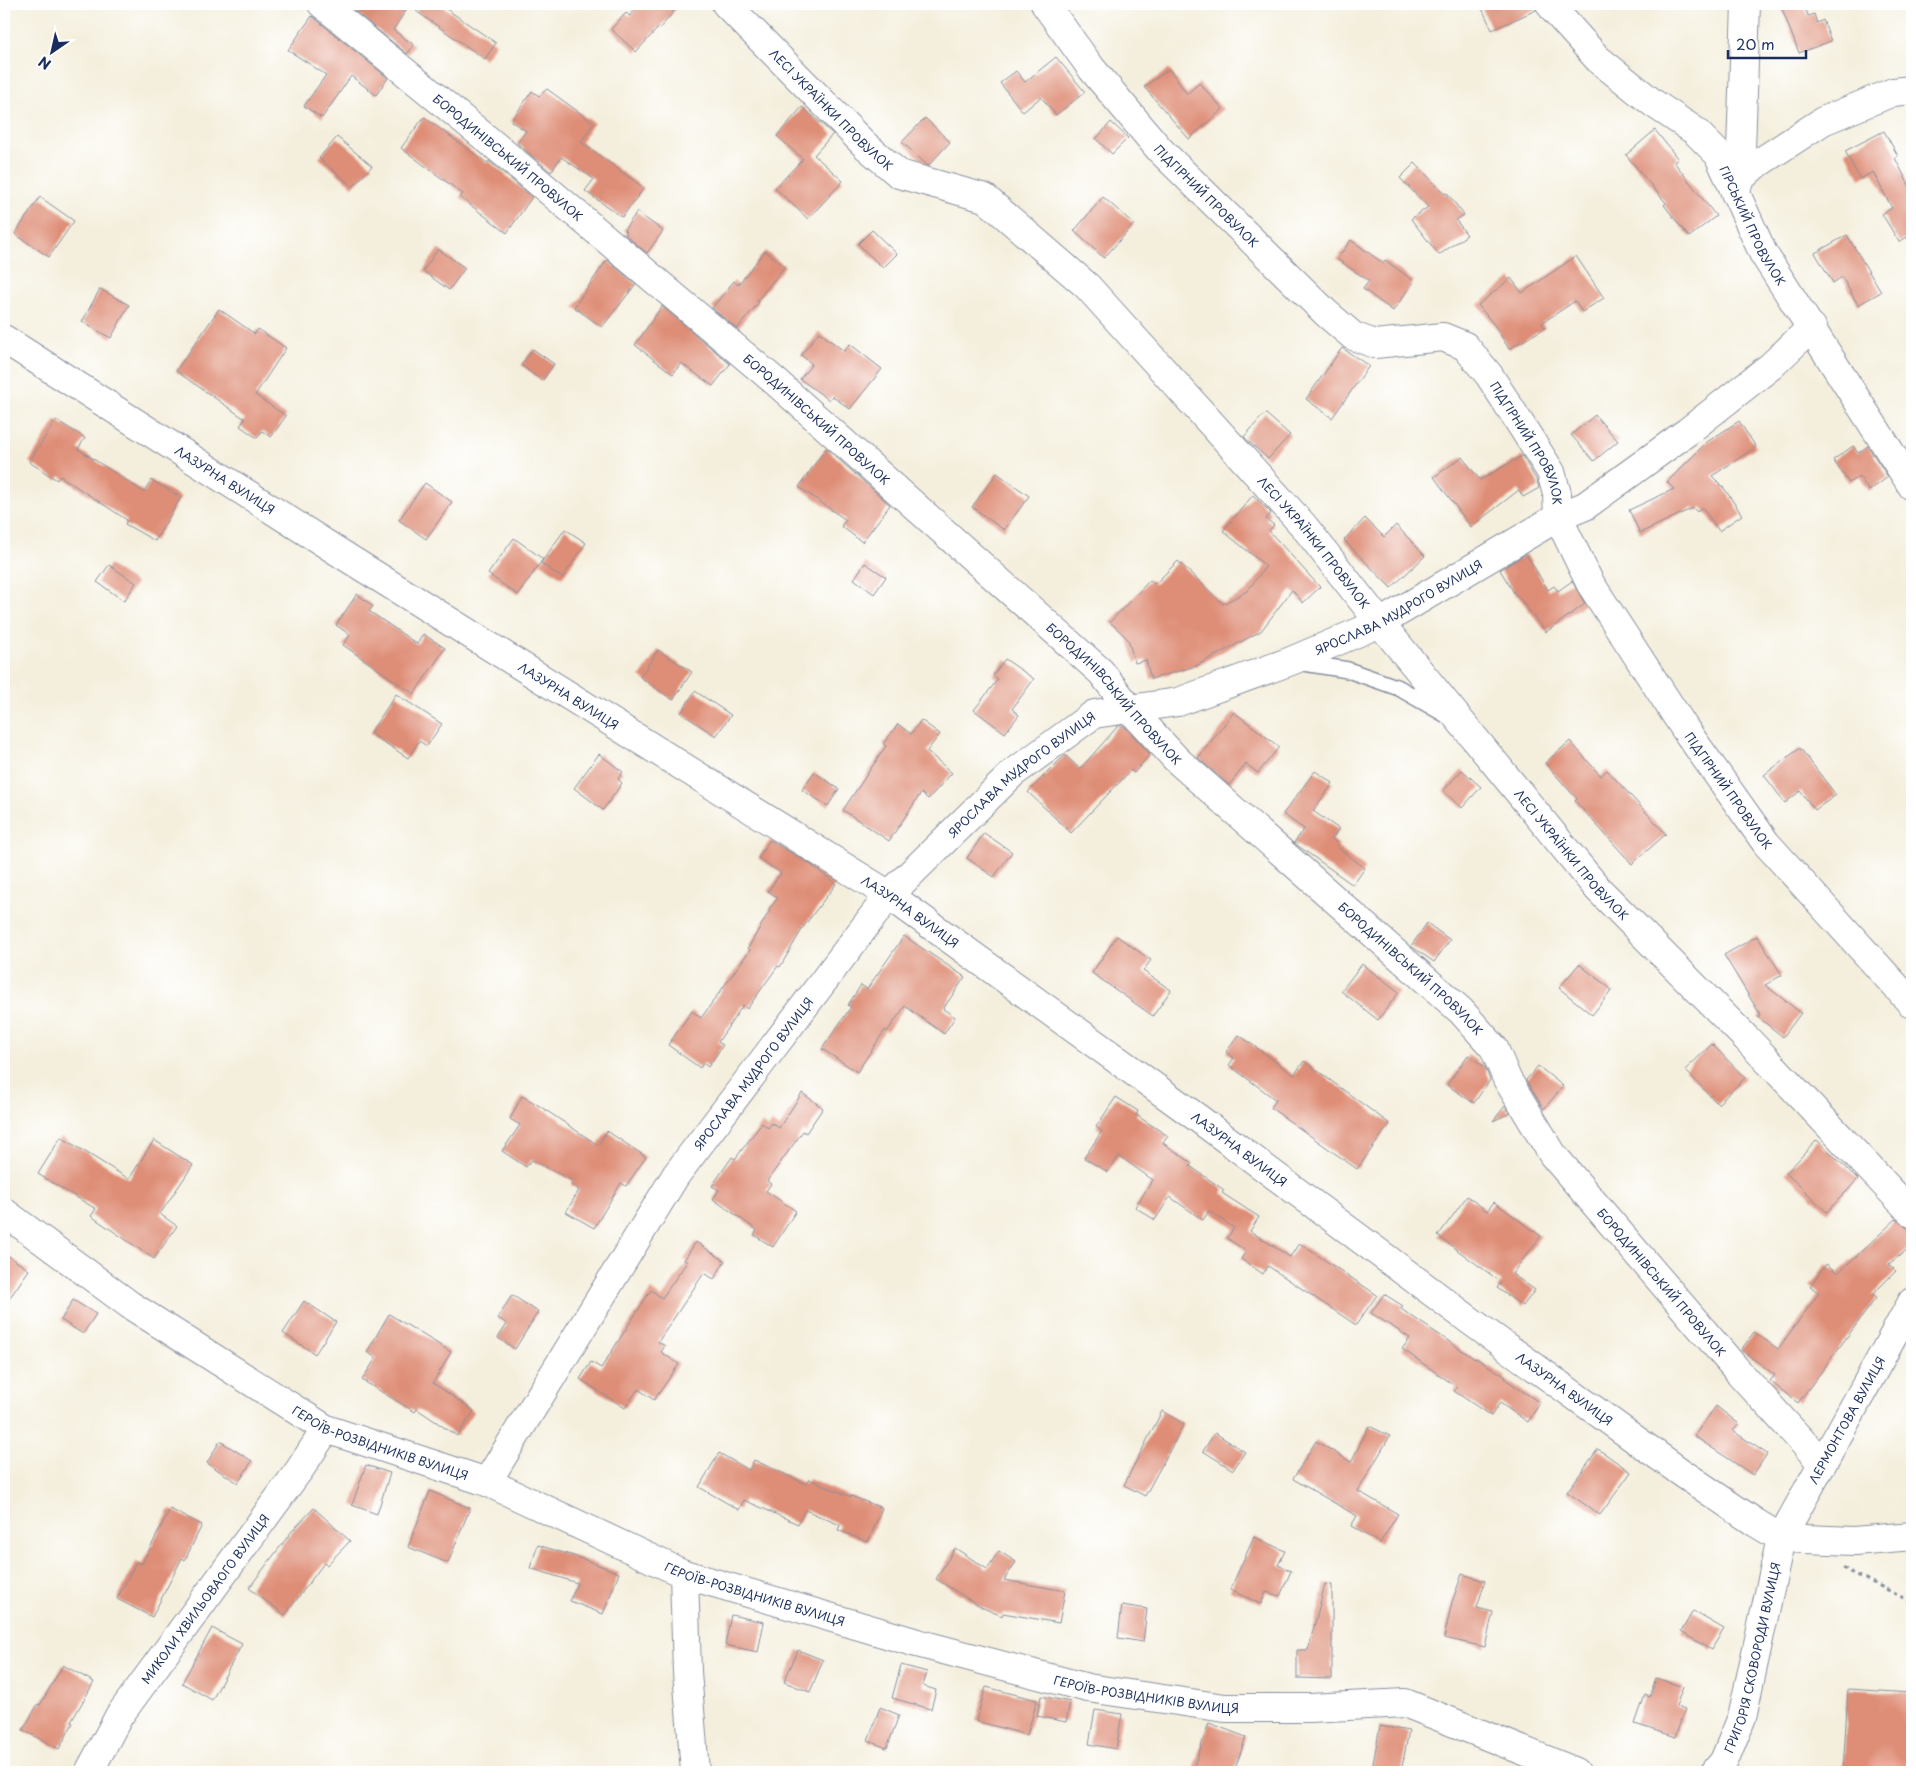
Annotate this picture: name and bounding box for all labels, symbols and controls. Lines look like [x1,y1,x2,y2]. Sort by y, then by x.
north arrow [28,28,78,78]
scale bar [1728,28,1806,60]
text: 20 m [1736,32,1775,55]
street label: ЛЕСІ УКРАЇНКИ ПРОВУЛОК [766,44,897,174]
text: N [34,51,55,75]
street label: БОРОДИНІВСЬКИЙ ПРОВУЛОК [429,90,587,225]
street label: ПІДГІРНИЙ ПРОВУЛОК [1150,140,1263,251]
street label: ГІРСЬКИЙ ПРОВУЛОК [1715,163,1790,289]
street label: БОРОДИНІВСЬКИЙ ПРОВУЛОК [740,350,894,489]
street label: ПІДГІРНИЙ ПРОВУЛОК [1486,378,1566,505]
street label: ЛАЗУРНА ВУЛИЦЯ [172,441,278,518]
street label: ЛЕСІ УКРАЇНКИ ПРОВУЛОК [1254,472,1374,612]
street label: ЯРОСЛАВА МУДРОГО ВУЛИЦЯ [1311,555,1486,659]
street label: БОРОДИНІВСЬКИЙ ПРОВУЛОК [1043,619,1186,769]
street label: ЛАЗУРНА ВУЛИЦЯ [515,658,622,734]
street label: ЯРОСЛАВА МУДРОГО ВУЛИЦЯ [943,707,1099,842]
street label: ПІДГІРНИЙ ПРОВУЛОК [1681,728,1776,853]
street label: ЛЕСІ УКРАЇНКИ ПРОВУЛОК [1511,785,1633,924]
street label: ЛАЗУРНА ВУЛИЦЯ [858,871,963,952]
street label: БОРОДИНІВСЬКИЙ ПРОВУЛОК [1335,898,1487,1039]
street label: ЯРОСЛАВА МУДРОГО ВУЛИЦЯ [689,993,817,1155]
street label: ЛАЗУРНА ВУЛИЦЯ [1188,1107,1291,1191]
street label: БОРОДИНІВСЬКИЙ ПРОВУЛОК [1593,1204,1730,1360]
street label: ЛАЗУРНА ВУЛИЦЯ [1513,1348,1617,1430]
street label: ЛЕРМОНТОВА ВУЛИЦЯ [1804,1353,1889,1487]
street label: ГЕРОЇВ-РОЗВІДНИКІВ ВУЛИЦЯ [289,1401,471,1484]
street label: МИКОЛИ ХВИЛЬОВАОГО ВУЛИЦЯ [137,1510,273,1687]
street label: ГЕРОЇВ-РОЗВІДНИКІВ ВУЛИЦЯ [662,1557,847,1630]
street label: ГРИГОРІЯ СКОВОРОДИ ВУЛИЦЯ [1719,1560,1784,1755]
street label: ГЕРОЇВ-РОЗВІДНИКІВ ВУЛИЦЯ [1052,1670,1239,1717]

